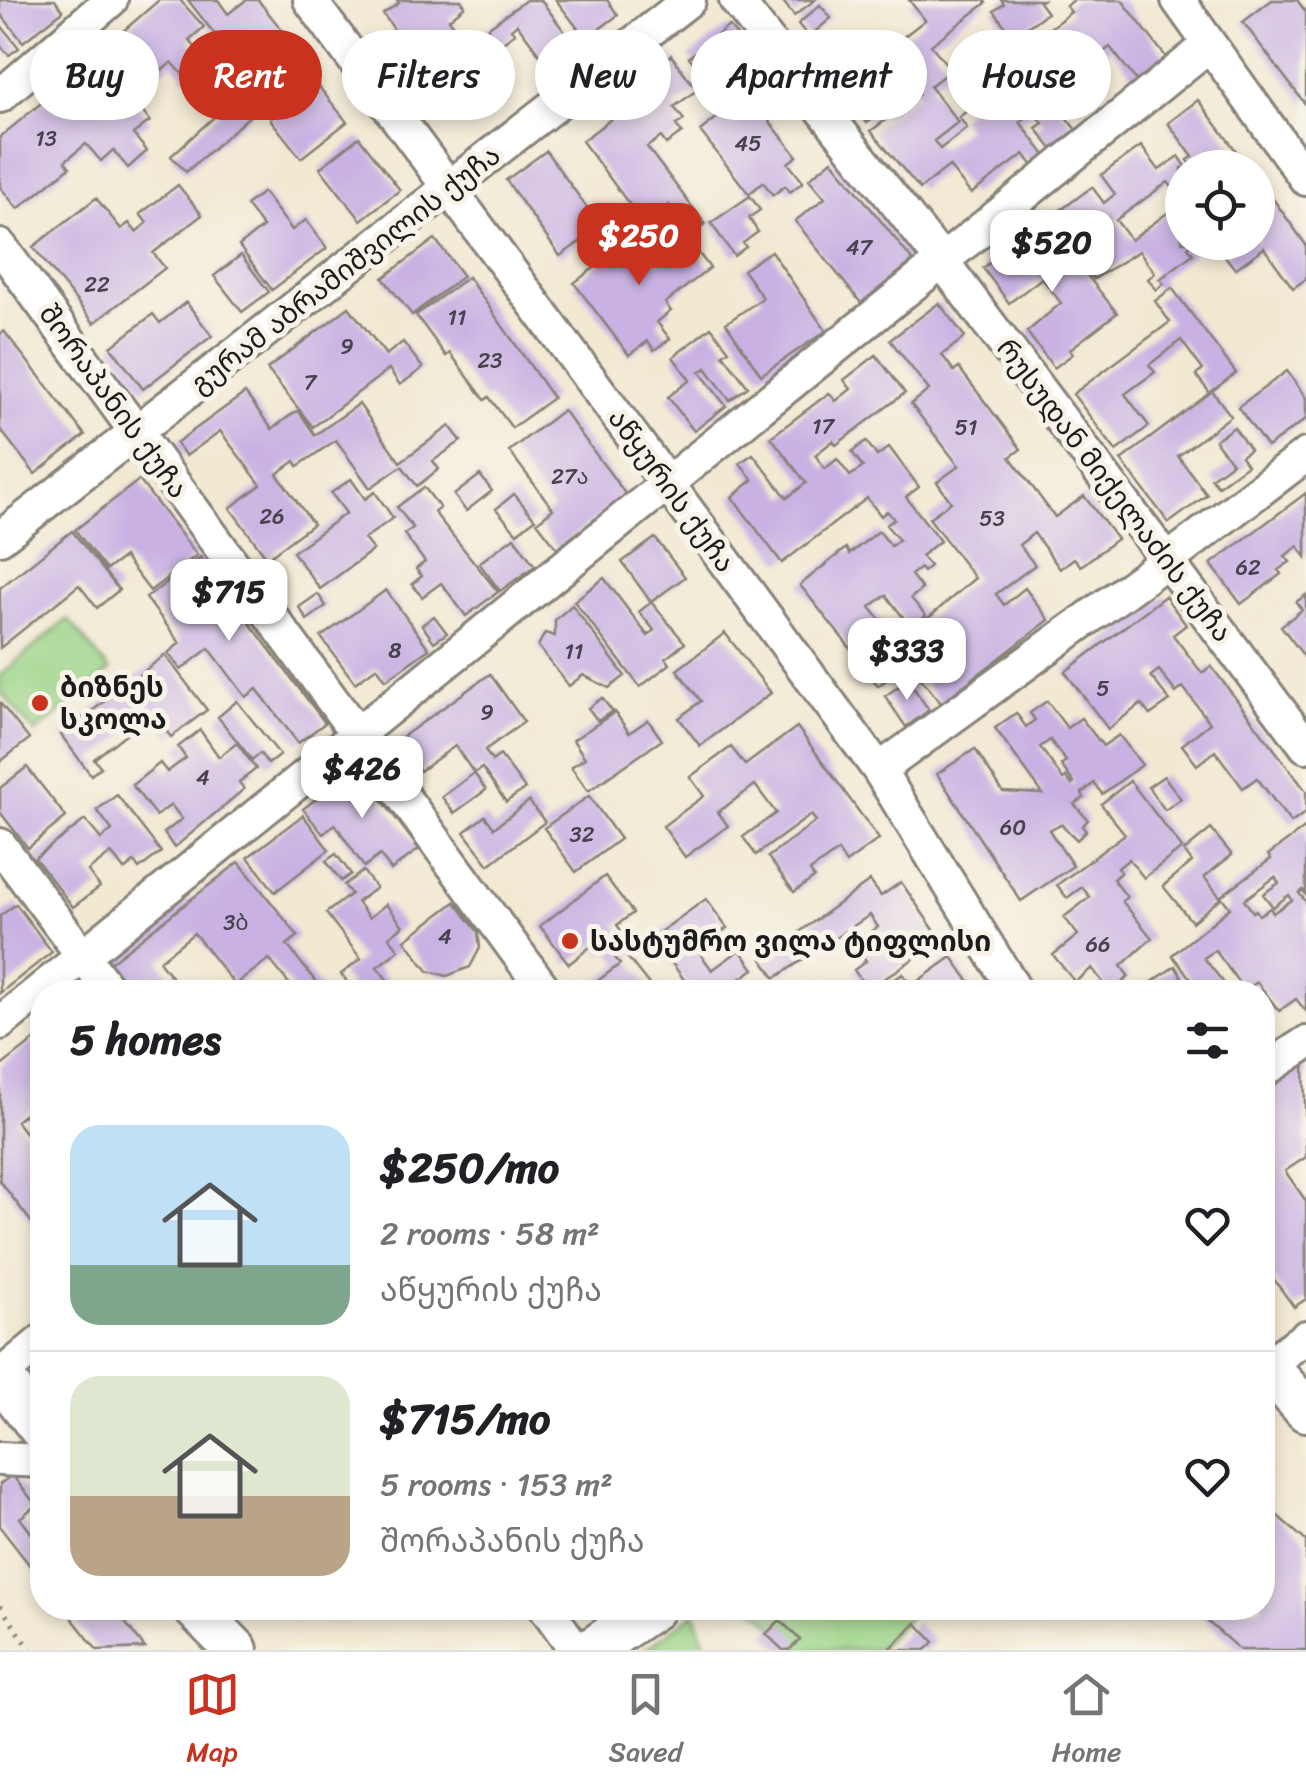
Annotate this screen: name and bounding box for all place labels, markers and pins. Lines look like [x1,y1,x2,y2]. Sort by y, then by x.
pin: $250 [580,203,698,288]
pin: $520 [993,210,1111,295]
pin: $715 [170,559,288,644]
pin: $333 [848,618,966,703]
place label: ბიზნეს სკოლა [60,663,167,744]
marker: ბიზნეს სკოლა [29,692,51,714]
pin: $426 [303,736,421,821]
place label: სასტუმრო ვილა ტიფლისი [590,917,991,966]
marker: სასტუმრო ვილა ტიფლისი [559,930,581,952]

